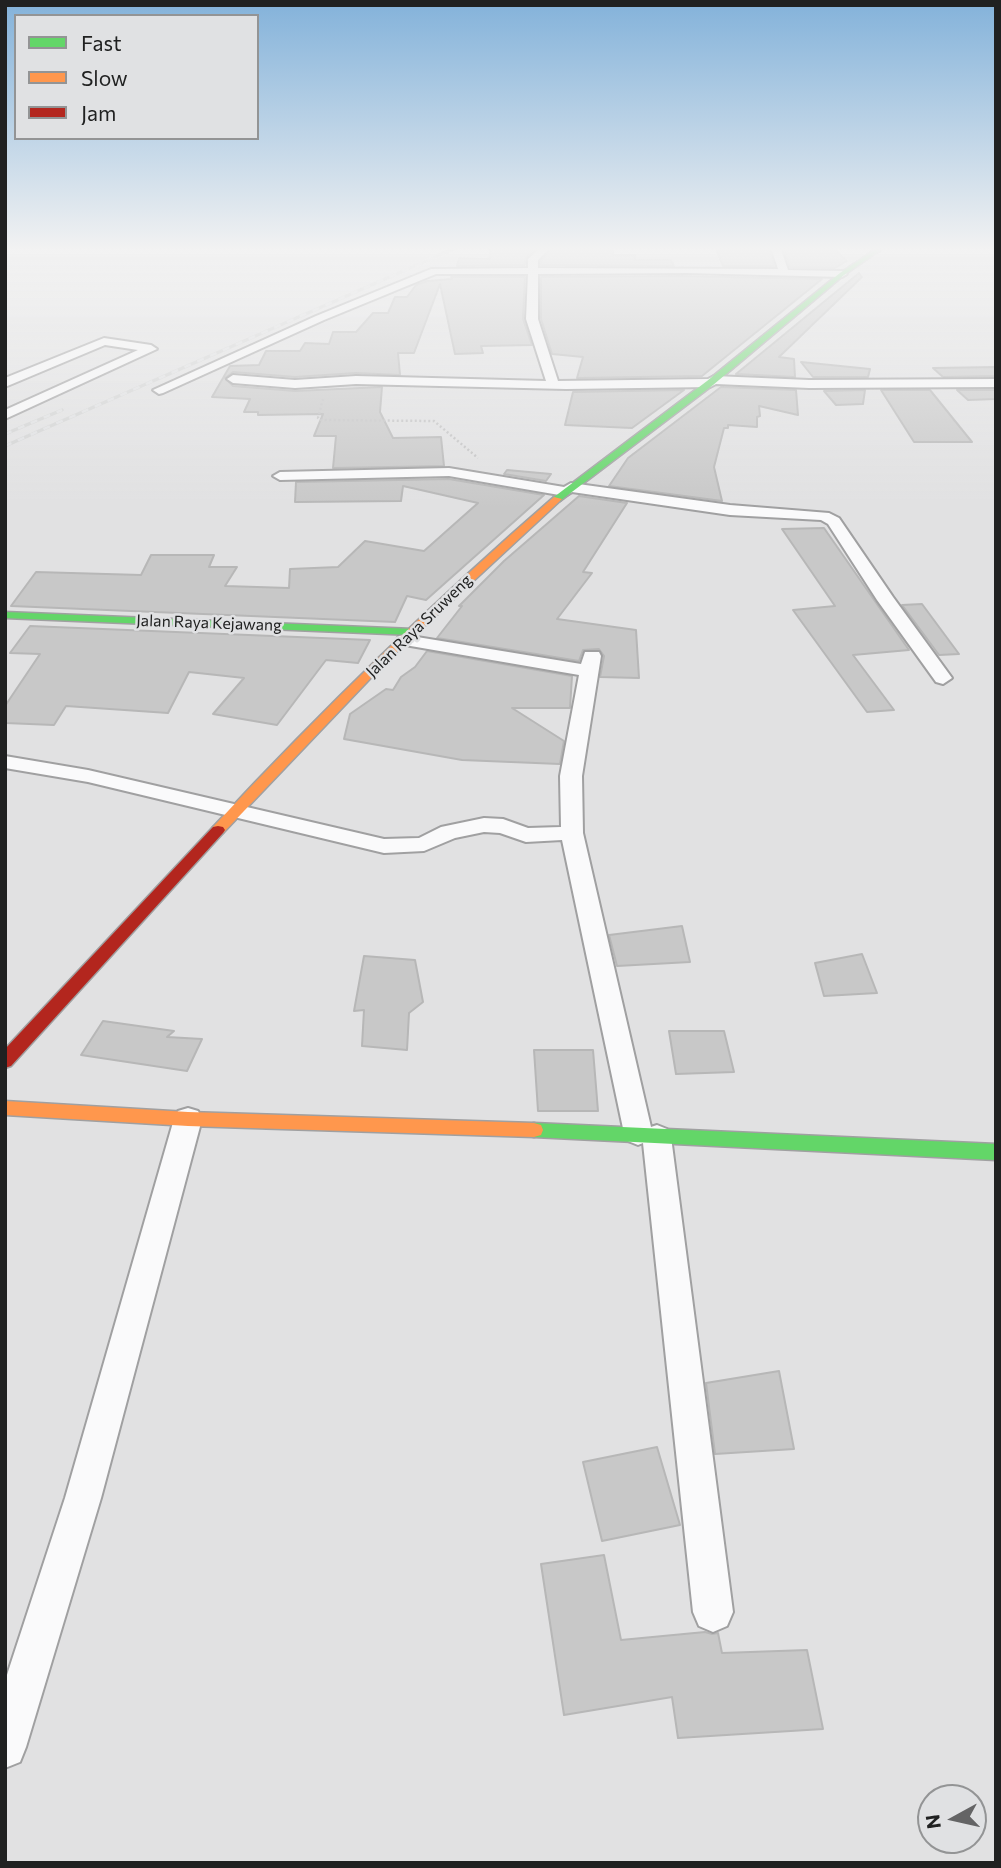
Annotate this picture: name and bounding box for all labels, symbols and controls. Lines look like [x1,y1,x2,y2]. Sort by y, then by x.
legend [14,14,259,140]
text: Fast [81,30,122,55]
text: Slow [81,65,128,90]
text: Jam [81,100,116,125]
street label: Jalan Raya Sruweng [362,571,476,681]
street label: Jalan Raya Kejawang [136,611,282,635]
north arrow [917,1784,987,1854]
text: N [920,1813,945,1830]

